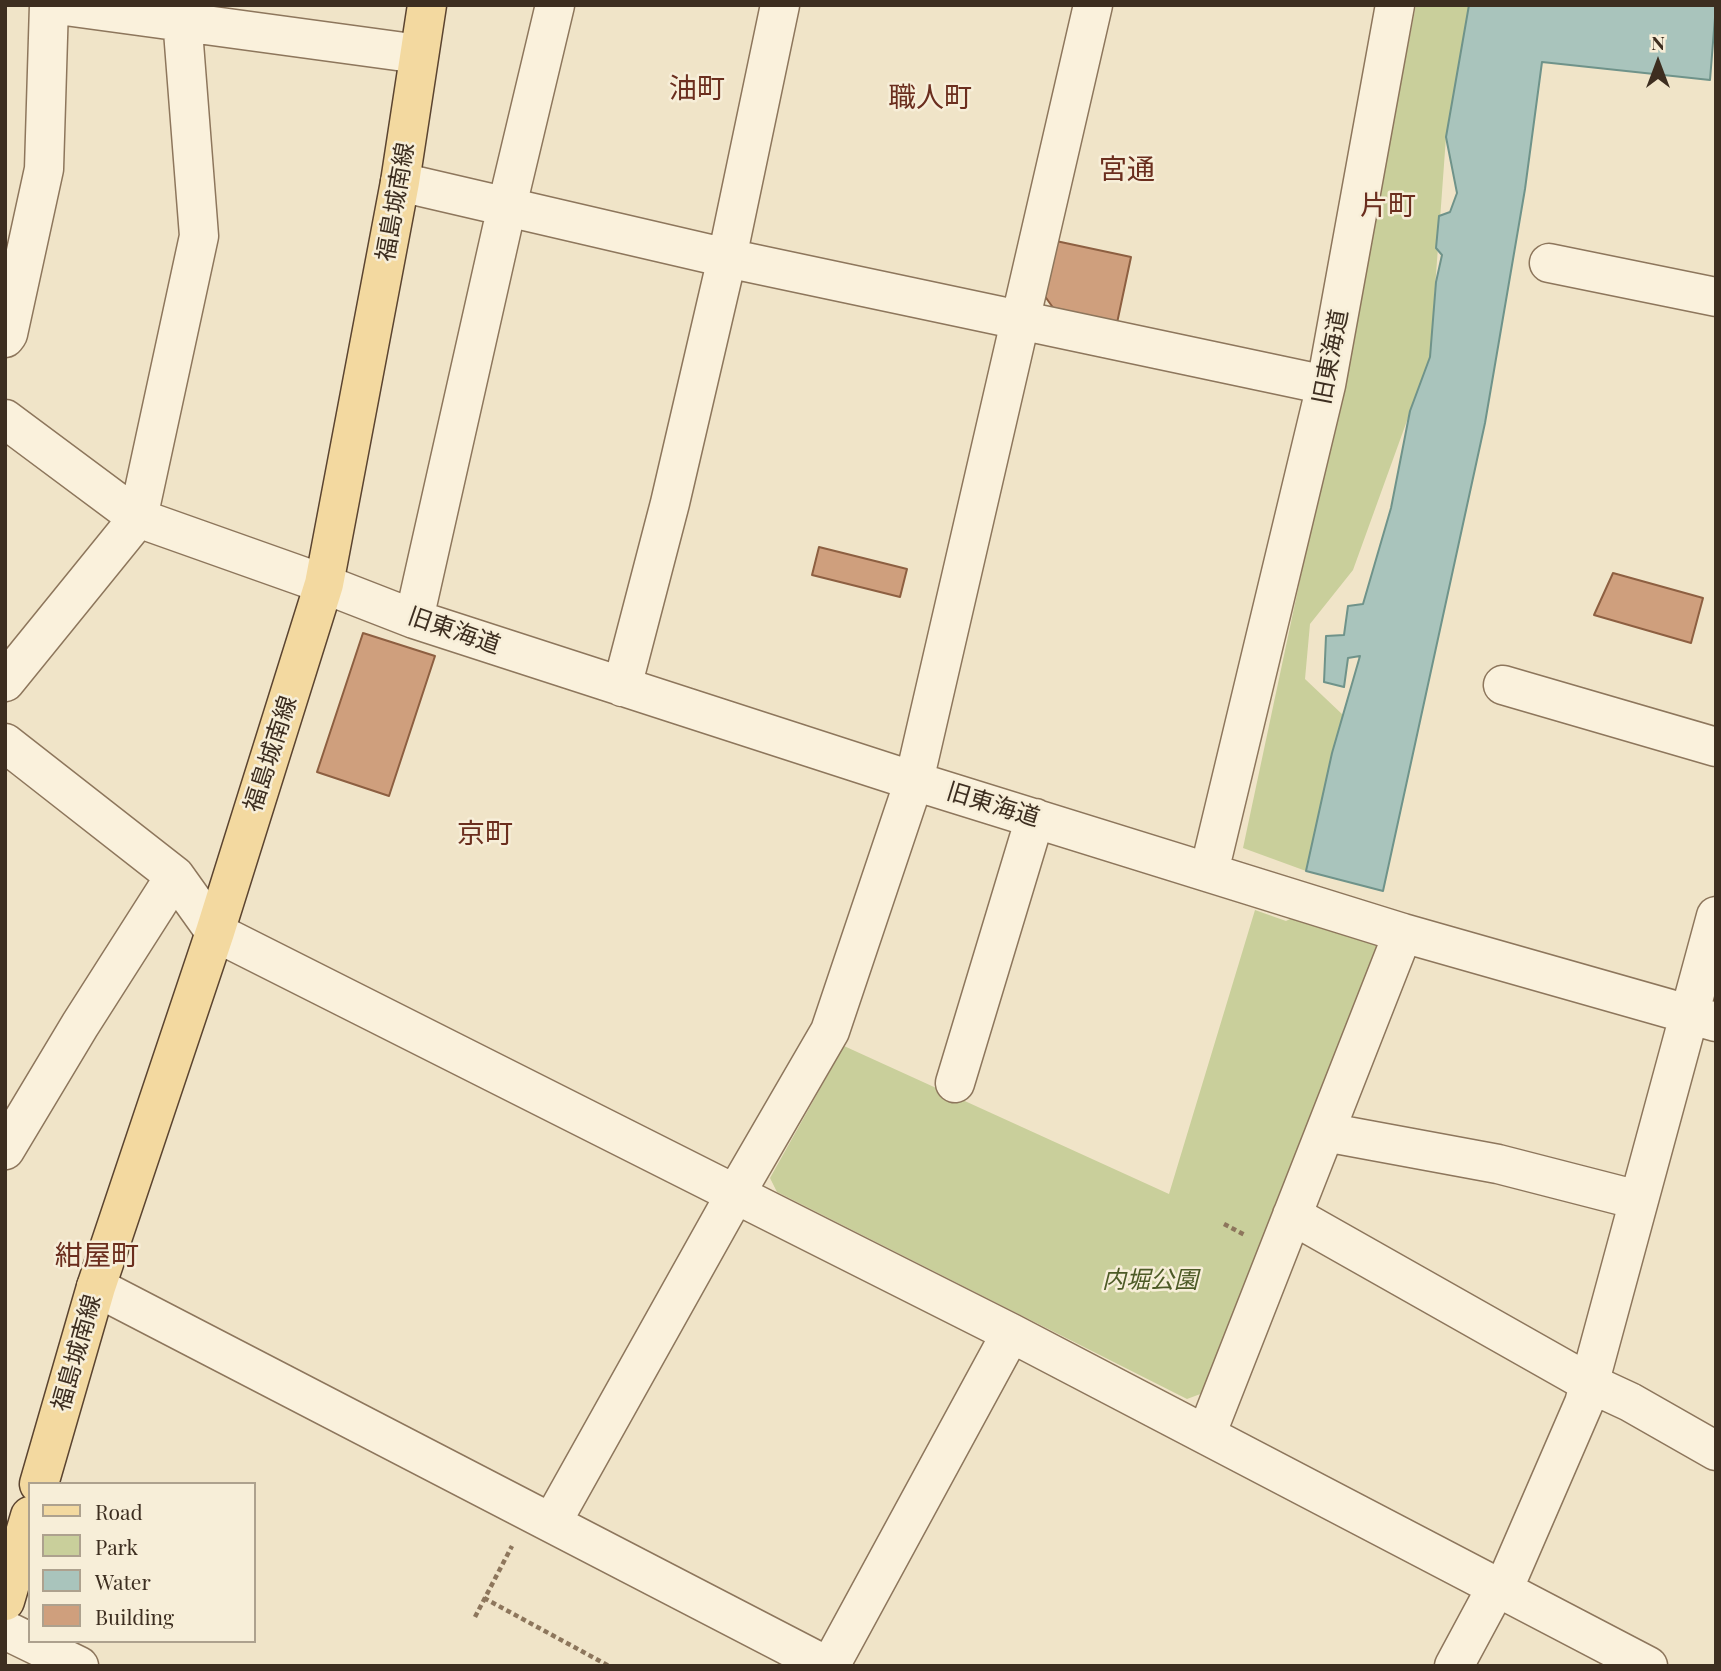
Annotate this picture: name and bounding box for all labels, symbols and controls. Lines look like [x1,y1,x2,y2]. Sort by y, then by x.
north arrow [1623,28,1693,98]
text: N [1651,29,1665,55]
district label: 油町 [669,72,725,106]
district label: 職人町 [888,81,972,115]
street label: 福島城南線 [371,140,421,264]
district label: 宮通 [1099,153,1155,187]
district label: 片町 [1360,189,1416,223]
street label: 旧東海道 [1308,307,1354,407]
street label: 旧東海道 [404,602,504,660]
street label: 福島城南線 [239,692,303,816]
street label: 旧東海道 [943,777,1043,833]
district label: 京町 [457,817,513,851]
district label: 紺屋町 [55,1239,139,1273]
park label: 内堀公園 [1102,1267,1198,1295]
street label: 福島城南線 [47,1291,107,1415]
legend [28,1482,256,1643]
text: Road [95,1497,143,1525]
text: Park [95,1532,138,1560]
text: Water [95,1567,151,1595]
text: Building [95,1602,174,1630]

